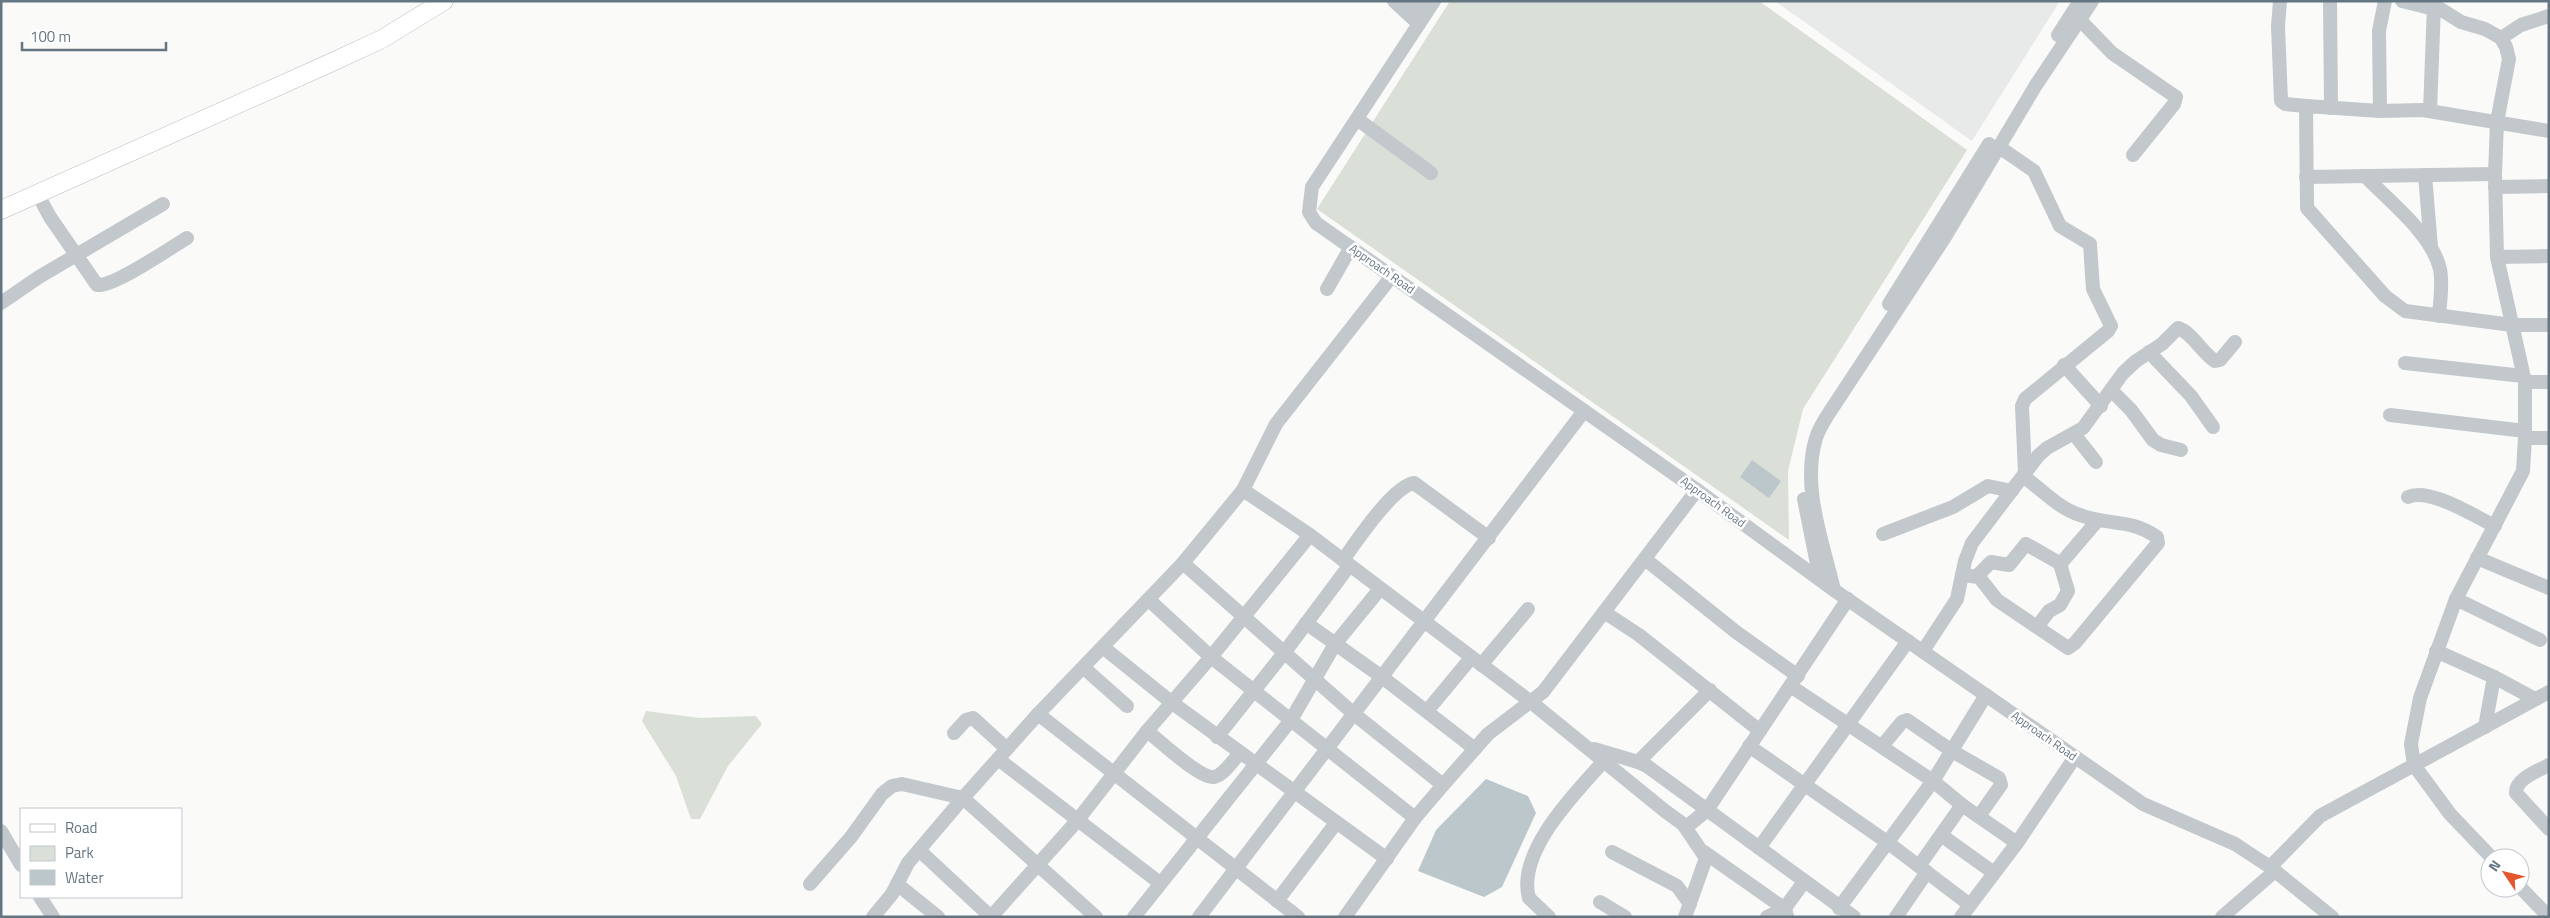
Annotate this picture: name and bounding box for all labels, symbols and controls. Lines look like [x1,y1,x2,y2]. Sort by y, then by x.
scale bar [22,20,166,52]
text: 100 m [30,25,71,48]
street label: Approach Road [1346,239,1419,298]
street label: Approach Road [1677,471,1750,532]
street label: Approach Road [2008,706,2081,765]
legend [20,808,182,898]
text: Road [65,816,97,839]
text: Park [65,841,94,864]
north arrow [2480,848,2530,898]
text: N [2483,855,2505,875]
text: Water [65,866,104,889]

